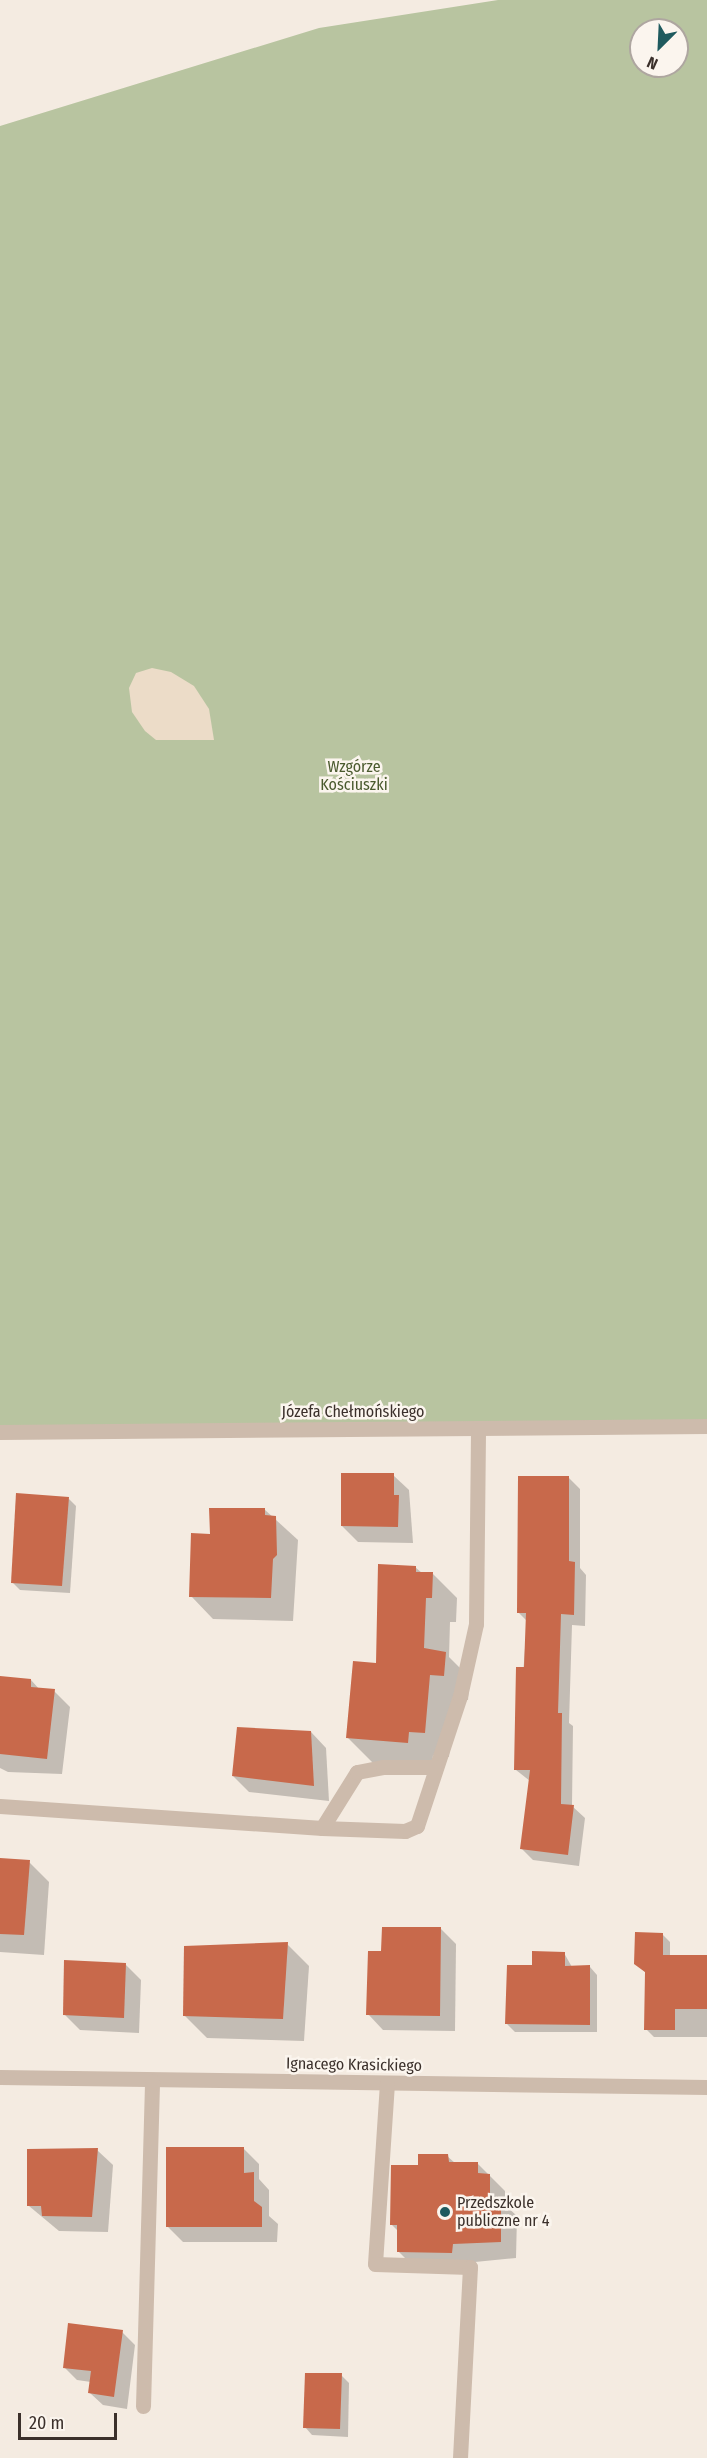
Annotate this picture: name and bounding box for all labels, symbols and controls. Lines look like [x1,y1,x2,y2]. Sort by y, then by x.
north arrow [629,18,689,78]
text: N [644,52,661,74]
park label: Wzgórze Kościuszki [320,757,388,795]
street label: Józefa Chełmońskiego [282,1402,424,1422]
street label: Ignacego Krasickiego [286,2054,422,2076]
place label: Przedszkole publiczne nr 4 [457,2193,549,2231]
marker: Przedszkole publiczne nr 4 [438,2205,452,2219]
scale bar [21,2401,120,2439]
text: 20 m [29,2412,64,2434]

